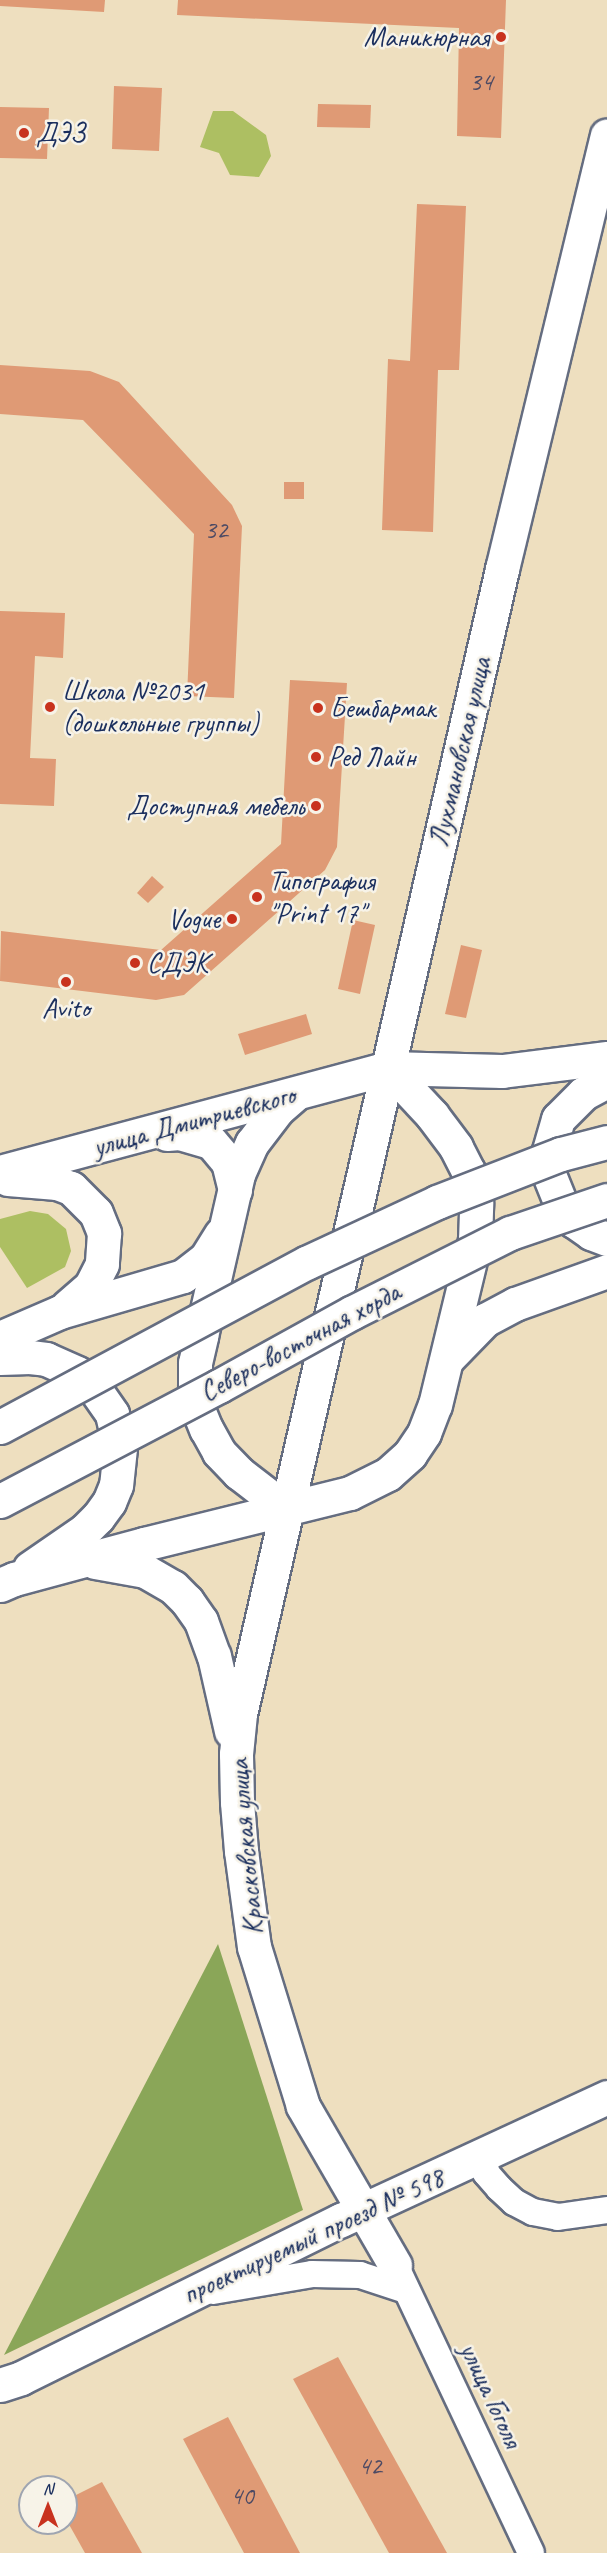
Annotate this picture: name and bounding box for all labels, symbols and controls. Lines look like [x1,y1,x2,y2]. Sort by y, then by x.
place label: Маникюрная [364,20,489,54]
marker: Маникюрная [494,30,508,44]
house number: 34 [469,66,493,98]
place label: ДЭЗ [36,116,85,150]
marker: ДЭЗ [17,126,31,140]
house number: 32 [204,514,228,546]
street label: Лухмановская улица [422,653,498,851]
place label: Школа №2031 (дошкольные группы) [62,674,259,740]
place label: Бешбармак [330,691,436,725]
marker: Школа №2031 (дошкольные группы) [43,700,57,714]
marker: Бешбармак [311,701,325,715]
place label: Ред Лайн [328,740,418,774]
marker: Ред Лайн [309,750,323,764]
place label: Доступная мебель [128,789,304,823]
marker: Доступная мебель [309,799,323,813]
place label: Типография "Print 17" [269,864,374,930]
marker: Типография "Print 17" [250,890,264,904]
place label: Vogue [168,902,220,936]
marker: Vogue [225,912,239,926]
place label: СДЭК [147,946,208,980]
marker: СДЭК [128,956,142,970]
marker: Avito [59,975,73,989]
place label: Avito [42,991,90,1025]
street label: улица Дмитриевского [88,1078,300,1164]
street label: Северо-восточная хорда [194,1275,406,1409]
street label: Красковская улица [222,1757,270,1937]
street label: проектируемый проезд № 598 [177,2161,449,2311]
street label: улица Гоголя [452,2338,530,2452]
house number: 42 [358,2450,382,2482]
north arrow [18,2475,78,2535]
text: N [43,2479,53,2499]
house number: 40 [230,2480,254,2512]

